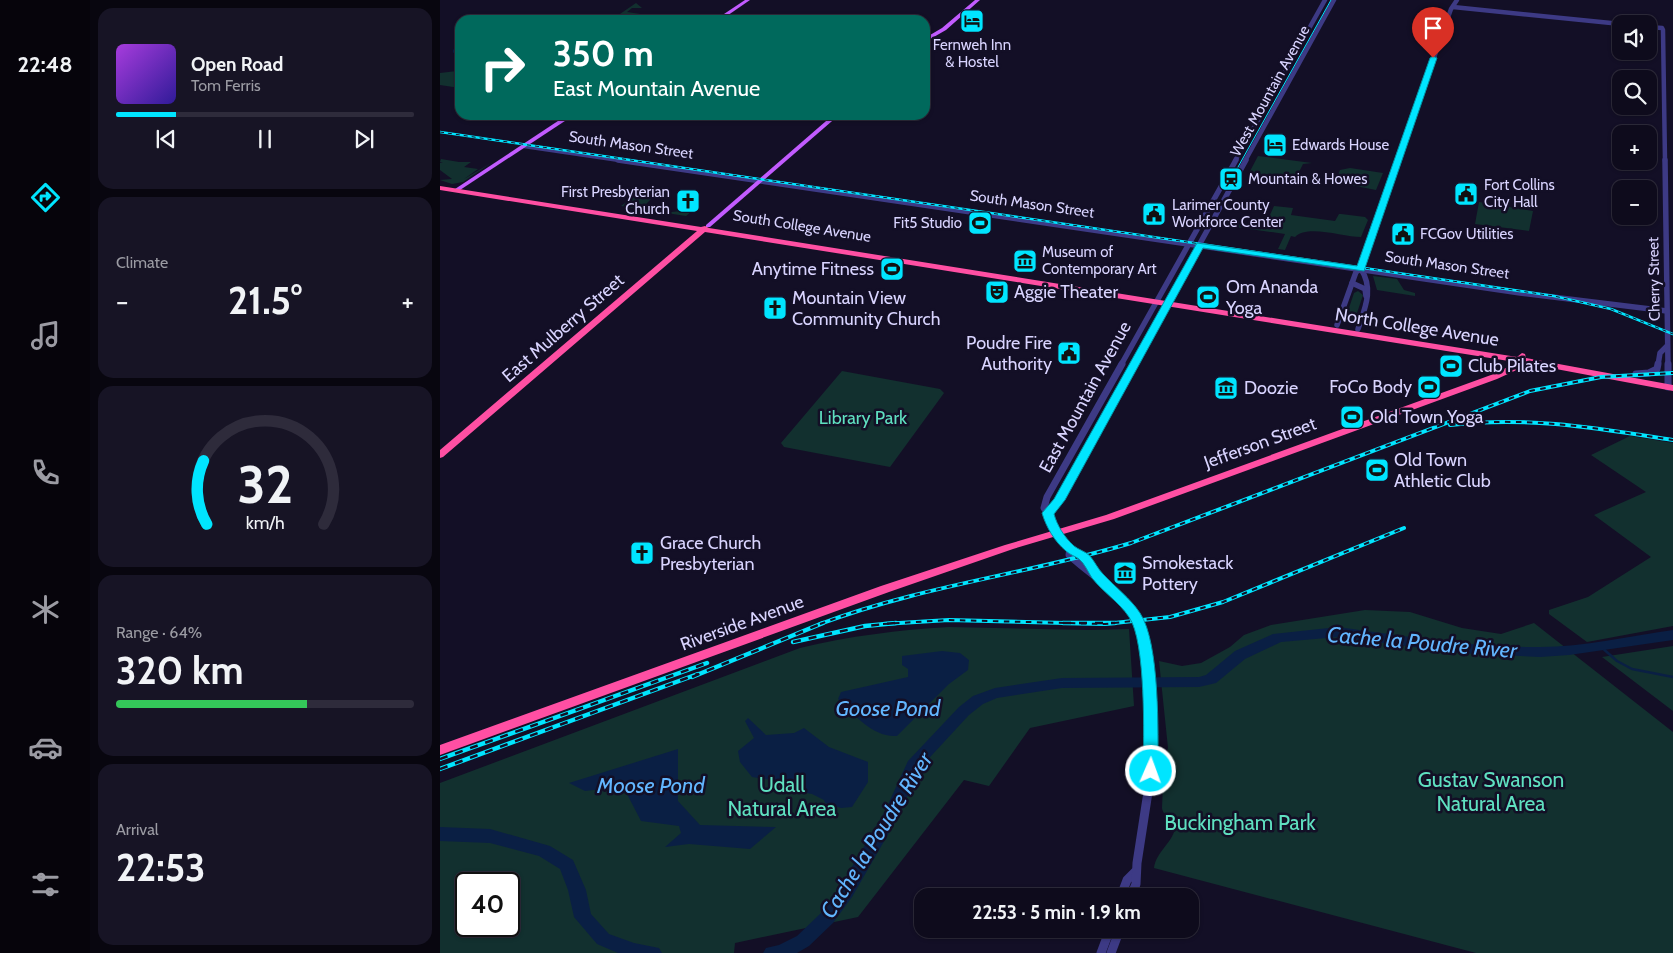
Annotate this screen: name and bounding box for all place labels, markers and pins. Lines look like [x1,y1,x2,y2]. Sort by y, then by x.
pin [1412,7,1454,58]
hotel icon: Fernweh Inn & Hostel [959,8,985,34]
place label: Fernweh Inn & Hostel [933,36,1011,71]
hotel icon: Edwards House [1262,132,1288,158]
place label: Edwards House [1292,136,1390,154]
station icon: Mountain & Howes [1218,166,1244,192]
place label: Mountain & Howes [1248,170,1367,188]
place label: Fort Collins City Hall [1484,176,1555,211]
public building icon: Fort Collins City Hall [1453,181,1479,207]
place label: First Presbyterian Church [561,183,670,218]
church icon: First Presbyterian Church [675,188,701,214]
place label: Larimer County Workforce Center [1172,196,1283,231]
public building icon: Larimer County Workforce Center [1141,201,1167,227]
sports icon: Fit5 Studio [967,210,993,236]
place label: Fit5 Studio [893,214,962,232]
public building icon: FCGov Utilities [1390,221,1416,247]
place label: FCGov Utilities [1420,225,1513,243]
place label: Museum of Contemporary Art [1042,243,1157,278]
museum icon: Museum of Contemporary Art [1012,248,1038,274]
sports icon: Anytime Fitness [879,256,905,282]
place label: Anytime Fitness [752,258,874,280]
place label: Om Ananda Yoga [1225,276,1318,319]
theatre icon: Aggie Theater [984,279,1010,305]
place label: Aggie Theater [1014,281,1118,303]
sports icon: Om Ananda Yoga [1195,284,1221,310]
place label: Mountain View Community Church [792,287,940,330]
church icon: Mountain View Community Church [762,295,788,321]
place label: Poudre Fire Authority [966,332,1052,375]
public building icon: Poudre Fire Authority [1056,340,1082,366]
sports icon: Club Pilates [1438,353,1464,379]
place label: Club Pilates [1468,355,1556,377]
sports icon: FoCo Body [1416,374,1442,400]
museum icon: Doozie [1213,375,1239,401]
place label: FoCo Body [1329,376,1412,398]
place label: Doozie [1244,377,1298,399]
sports icon: Old Town Yoga [1339,404,1365,430]
place label: Old Town Yoga [1370,406,1484,428]
place label: Old Town Athletic Club [1394,449,1491,492]
sports icon: Old Town Athletic Club [1364,457,1390,483]
place label: Grace Church Presbyterian [660,532,761,575]
church icon: Grace Church Presbyterian [629,540,655,566]
place label: Smokestack Pottery [1142,552,1234,595]
museum icon: Smokestack Pottery [1112,560,1138,586]

